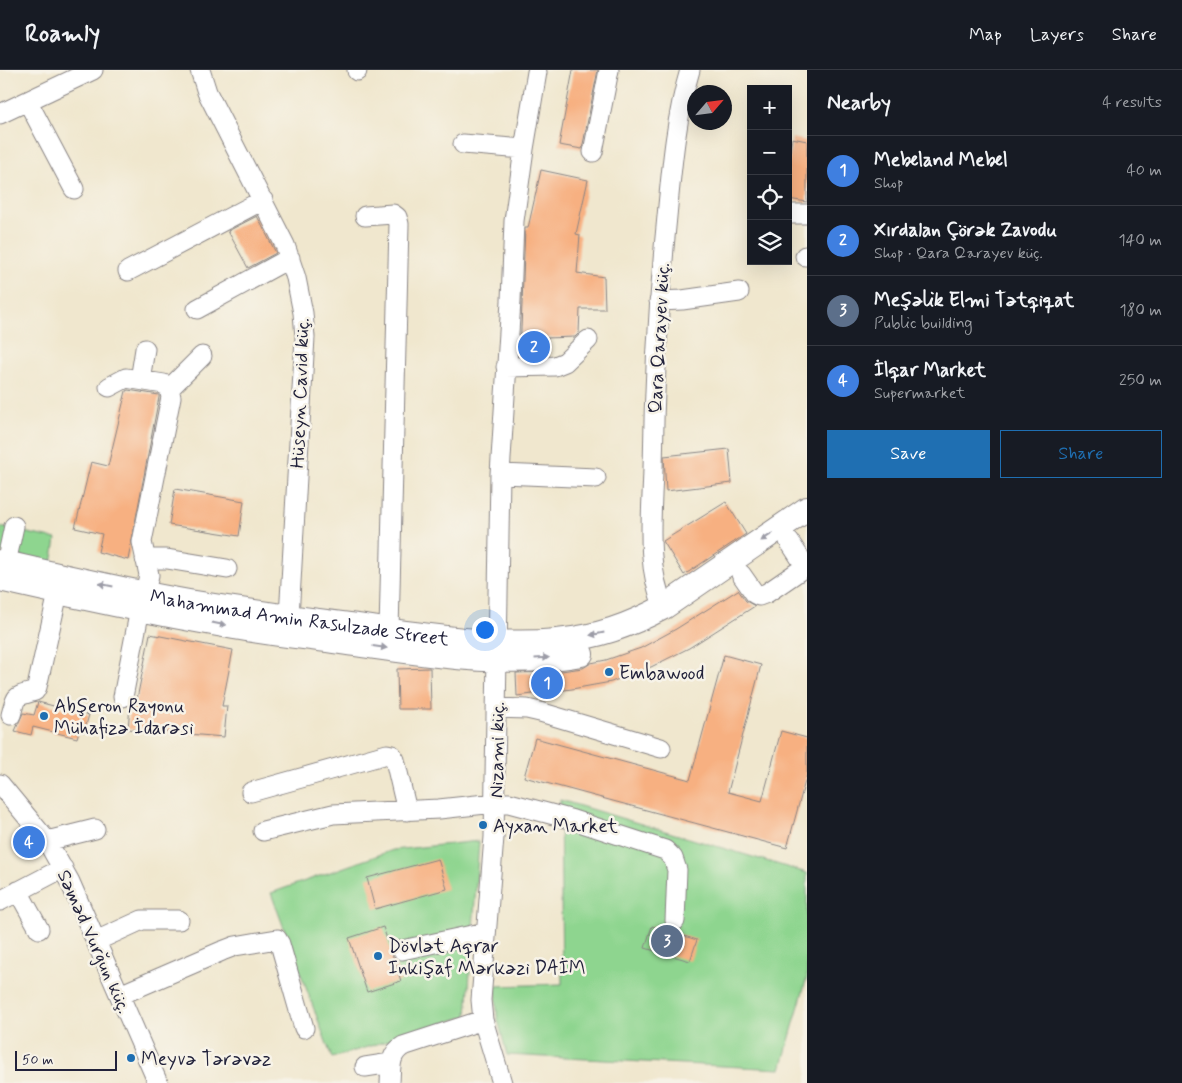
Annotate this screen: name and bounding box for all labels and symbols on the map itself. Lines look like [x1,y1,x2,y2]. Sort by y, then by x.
north arrow [687,85,732,130]
street label: Qara Qarayev küç. [643,262,676,414]
street label: Hüseyn Cavid küç. [285,317,316,469]
pin: 2 [518,328,550,366]
one-way arrow [760,532,773,542]
one-way arrow [99,581,114,589]
street label: Mahammad Amin Rasulzade Street [148,584,450,652]
your location [472,617,498,643]
one-way arrow [212,621,228,629]
one-way arrow [589,630,604,638]
one-way arrow [372,643,388,651]
one-way arrow [534,654,550,662]
place label: Embawood [619,661,704,686]
pin: 1 [531,664,563,702]
marker: Embawood [603,666,615,678]
place label: Abşeron Rayonu Mühafizə İdarəsi [54,694,194,741]
street label: Nizami küç. [484,702,511,798]
marker: Abşeron Rayonu Mühafizə İdarəsi [38,710,50,722]
place label: Ayxan Market [493,814,618,840]
marker: Ayxan Market [477,819,489,831]
pin: 4 [13,823,45,861]
street label: Səməd Vurğun küç. [50,866,137,1018]
pin: 3 [651,922,683,960]
place label: Dövlət Aqrar Inkişaf Mərkəzi DAİM [388,934,585,981]
marker: Dövlət Aqrar Inkişaf Mərkəzi DAİM [372,950,384,962]
place label: Meyvə Tərəvəz [141,1047,271,1072]
scale bar [15,1048,118,1071]
marker: Meyvə Tərəvəz [125,1052,137,1064]

